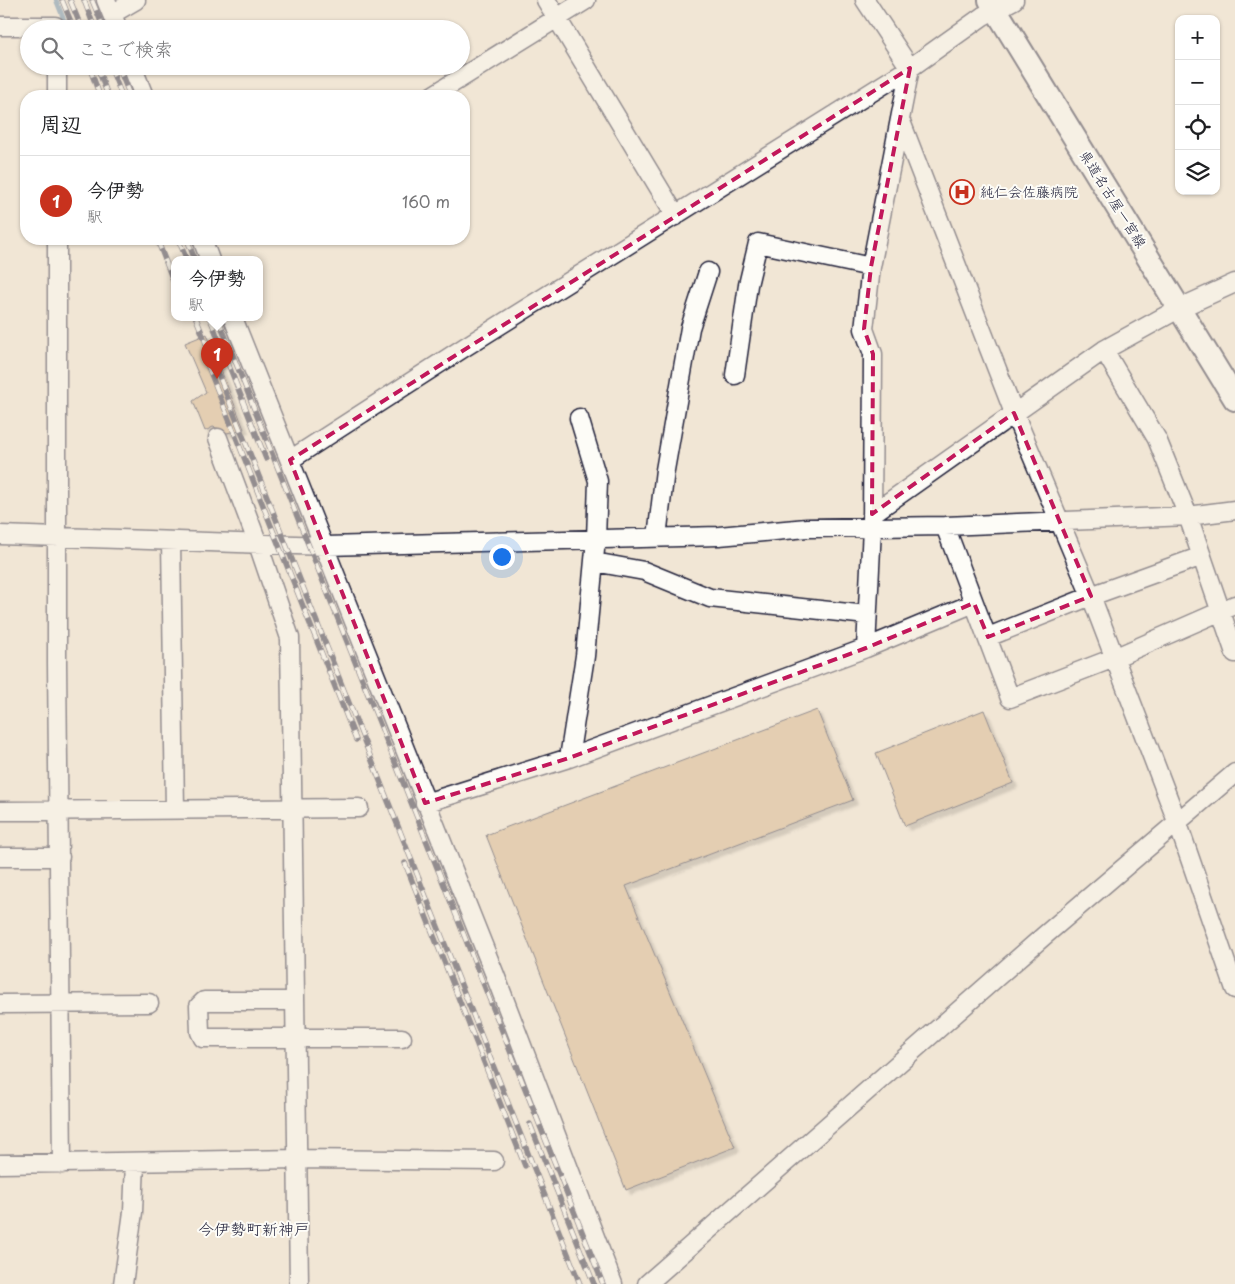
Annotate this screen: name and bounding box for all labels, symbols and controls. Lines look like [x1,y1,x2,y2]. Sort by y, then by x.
map controls [1175,15,1220,195]
button: + [1175,15,1220,60]
search box [20,20,470,75]
icon: search [38,34,66,62]
text: ここで検索 [78,34,173,62]
button: − [1175,60,1220,105]
button: locate [1175,105,1220,150]
text: 周辺 [40,107,82,139]
street label: 県道名古屋一宮線 [1075,146,1152,252]
button: layers [1175,150,1220,195]
text: 今伊勢 [87,175,144,203]
hospital icon: 純仁会佐藤病院 [949,179,975,205]
place label: 純仁会佐藤病院 [980,181,1078,202]
text: 1 [52,189,60,213]
text: 160 m [402,189,450,213]
text: 駅 [87,203,103,227]
popup [171,256,263,321]
text: 今伊勢 [188,263,246,291]
text: 駅 [188,291,205,315]
pin: 1 [201,338,233,379]
your location [489,544,515,570]
district label: 今伊勢町新神戸 [198,1216,310,1240]

